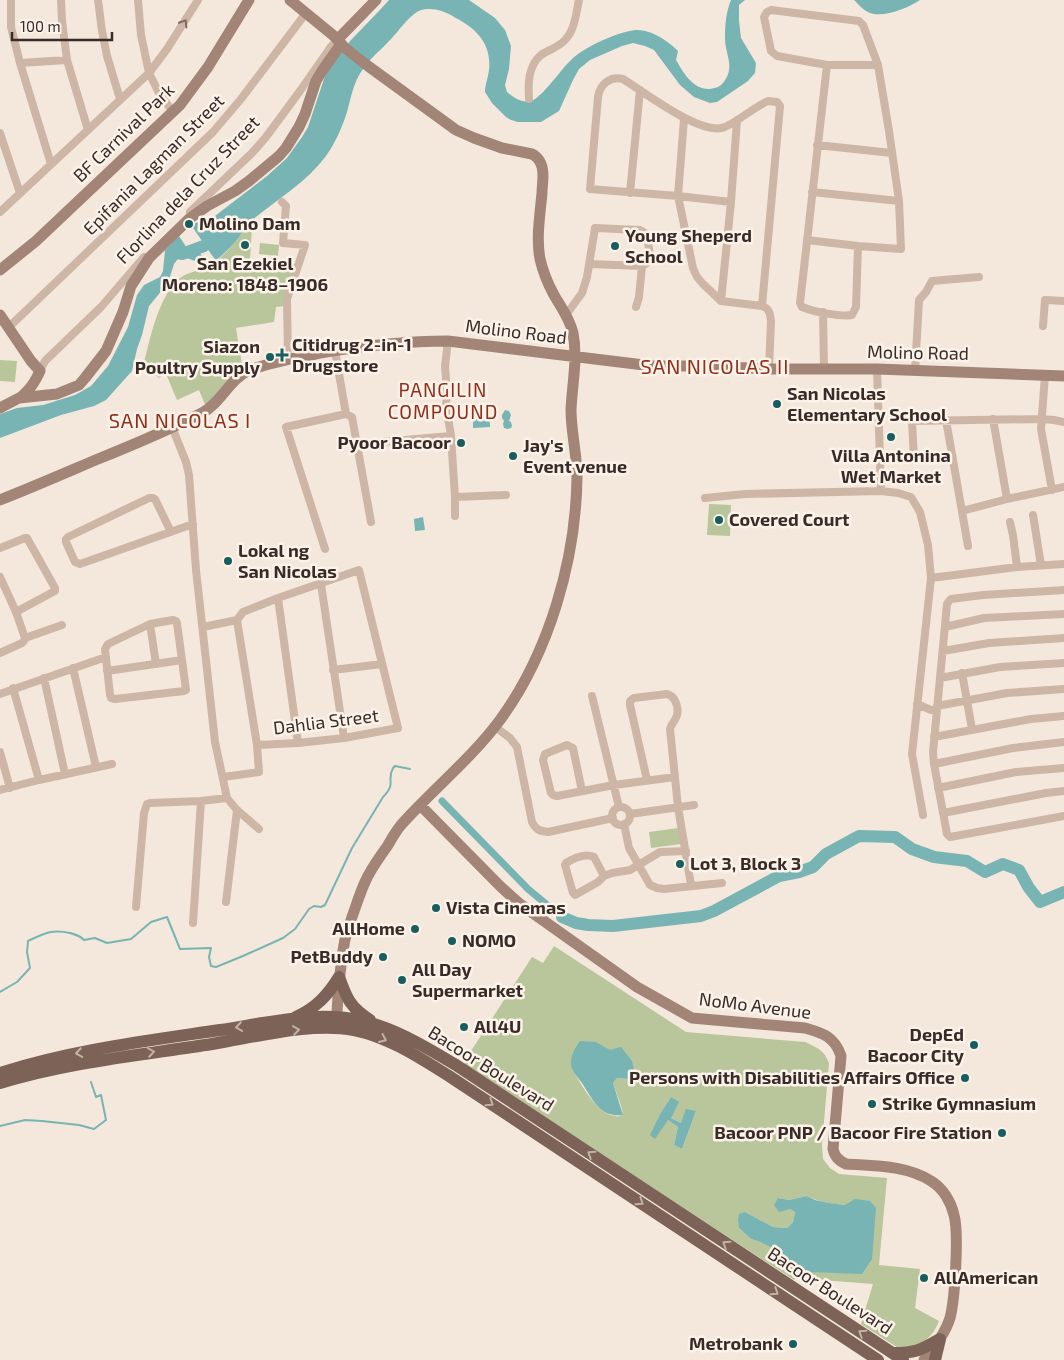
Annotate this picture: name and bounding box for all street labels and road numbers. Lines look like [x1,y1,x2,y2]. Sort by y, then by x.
street label: BF Carnival Park [68,79,178,186]
street label: Epifania Lagman Street [78,89,228,239]
street label: Florlina dela Cruz Street [111,111,264,268]
street label: Molino Road [464,314,568,348]
street label: Molino Road [867,340,969,364]
street label: Dahlia Street [272,704,380,738]
street label: NoMo Avenue [698,987,812,1023]
street label: Bacoor Boulevard [425,1021,559,1116]
street label: Bacoor Boulevard [764,1242,897,1339]

